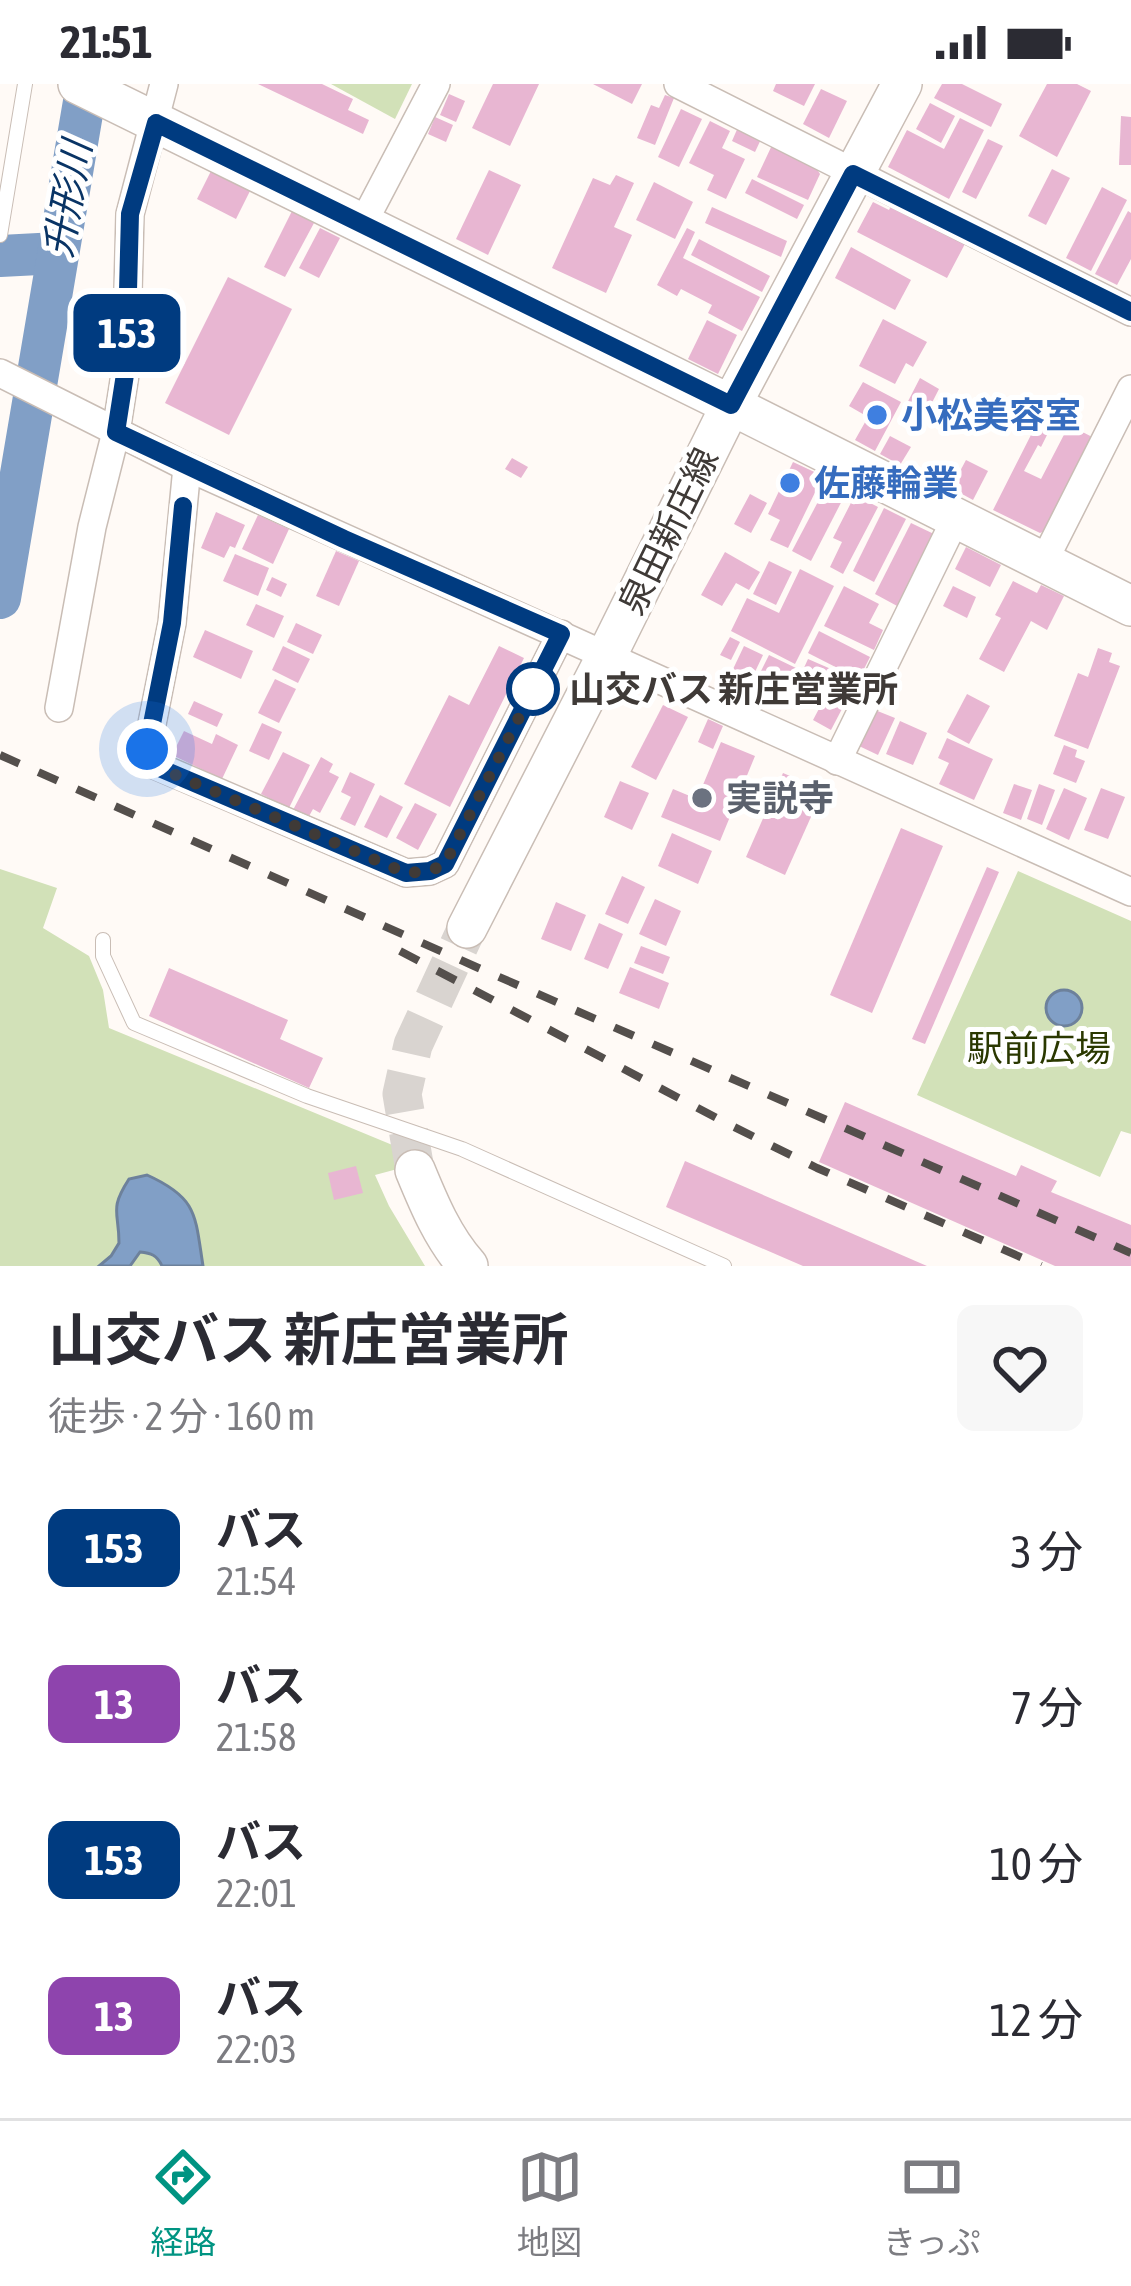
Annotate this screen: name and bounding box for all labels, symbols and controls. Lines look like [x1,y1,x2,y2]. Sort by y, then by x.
text: 21:51 [60,16,153,68]
water label: 升形川 [35,134,100,260]
line badge: 153 [58,294,196,372]
text: 153 [97,309,157,357]
place label: 小松美容室 [901,394,1081,436]
marker: 小松美容室 [864,402,890,428]
street label: 泉田新庄線 [610,441,726,621]
place label: 佐藤輪業 [814,462,958,504]
marker: 佐藤輪業 [777,470,803,496]
marker: 山交バス 新庄営業所 [508,664,558,714]
place label: 山交バス 新庄営業所 [569,668,898,710]
your location [117,719,177,779]
place label: 実説寺 [726,777,834,819]
marker: 実説寺 [689,785,715,811]
park label: 駅前広場 [967,1027,1111,1069]
button: heart [957,1305,1083,1431]
text: 山交バス 新庄営業所 [48,1307,569,1372]
text: 徒歩 · 2 分 · 160 m [48,1394,315,1438]
text: バス [216,1504,306,1556]
text: 153 [84,1524,144,1572]
text: 3 分 [1011,1526,1083,1578]
text: 21:54 [216,1559,296,1603]
text: バス [216,1660,306,1712]
text: 13 [94,1680,134,1728]
text: 7 分 [1011,1682,1083,1734]
text: 21:58 [216,1715,296,1759]
text: バス [216,1816,306,1868]
text: 153 [84,1836,144,1884]
text: 10 分 [990,1838,1083,1890]
text: 22:01 [216,1871,297,1915]
text: バス [216,1972,306,2024]
text: 13 [94,1992,134,2040]
text: 12 分 [990,1994,1083,2046]
text: 22:03 [216,2027,297,2071]
tab: 経路 [150,2144,216,2264]
tab: 地図 [517,2144,583,2264]
tab: きっぷ [883,2144,981,2264]

